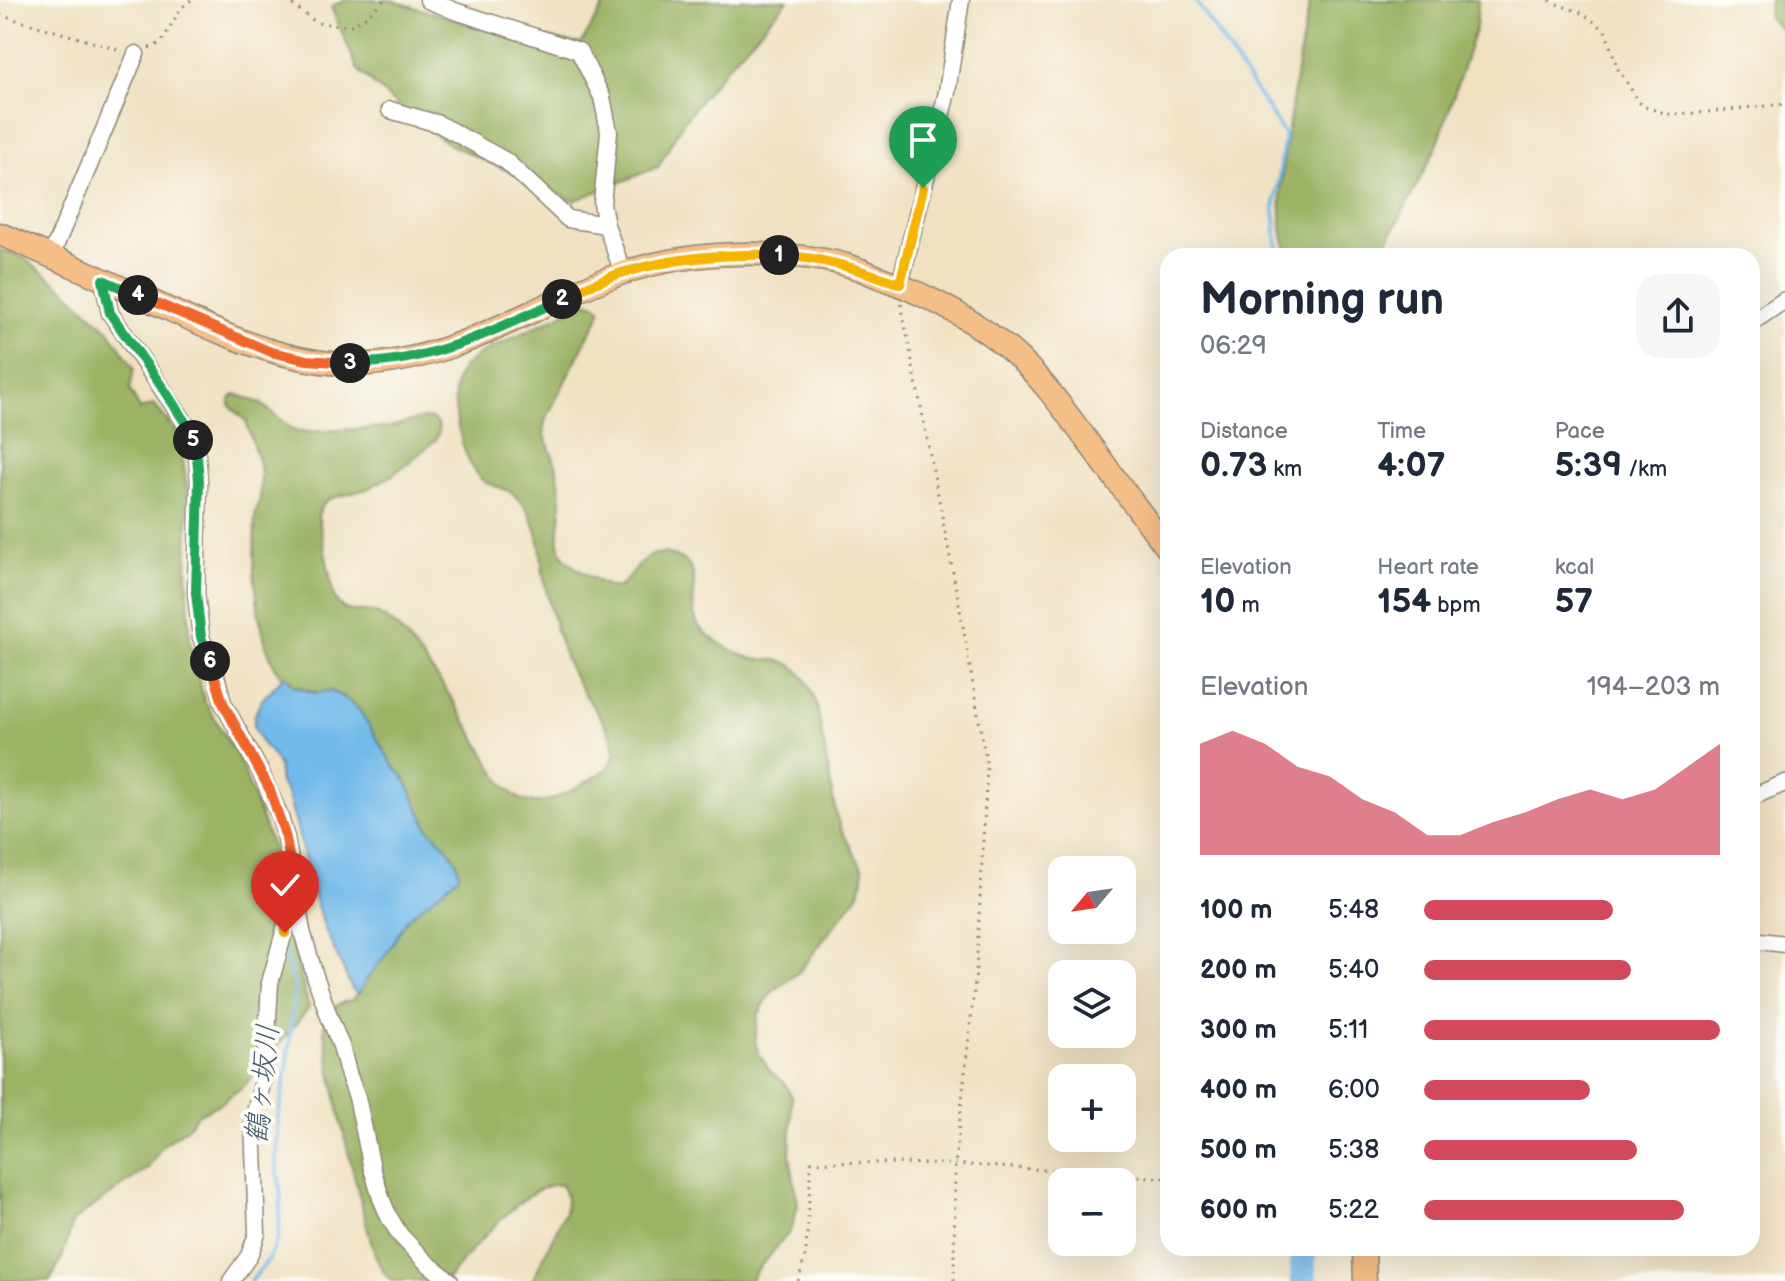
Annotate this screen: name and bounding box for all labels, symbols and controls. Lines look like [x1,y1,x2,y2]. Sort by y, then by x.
pin [889,106,957,188]
icon: arrive [901,118,945,162]
pin: 1 [759,235,799,275]
text: 1 [774,241,784,268]
text: Morning run [1200,274,1444,327]
button: share [1636,274,1720,358]
pin: 4 [118,275,158,315]
pin: 2 [542,279,582,319]
text: 4 [132,281,144,308]
text: 2 [555,285,569,312]
text: 06:29 [1200,331,1267,362]
pin: 3 [330,343,370,383]
text: 3 [344,349,356,376]
text: Distance [1200,418,1288,445]
text: Time [1377,418,1426,445]
text: Pace [1555,418,1605,445]
pin: 5 [173,420,213,460]
text: 5 [187,426,199,453]
text: 0.73 [1200,445,1267,486]
text: 4:07 [1377,445,1445,486]
text: 5:39 [1555,445,1622,486]
text: km [1267,456,1302,483]
text: /km [1622,456,1667,483]
text: Elevation [1200,554,1292,581]
text: Heart rate [1377,554,1479,581]
text: kcal [1555,554,1594,581]
text: 10 [1200,581,1236,622]
text: 154 [1377,581,1431,622]
text: 57 [1555,581,1593,622]
text: m [1236,592,1260,619]
text: bpm [1431,592,1481,619]
pin: 6 [190,641,230,681]
text: 6 [203,647,217,674]
text: Elevation [1200,672,1308,703]
text: 194–203 m [1587,672,1720,703]
pin [251,851,319,933]
north arrow [1048,856,1136,944]
map controls [1048,856,1136,1256]
icon: check [263,863,307,907]
text: 100 m [1200,895,1273,926]
text: 5:48 [1328,895,1379,926]
text: 200 m [1200,955,1277,986]
text: 5:40 [1328,955,1379,986]
button: layers [1048,960,1136,1048]
text: 300 m [1200,1015,1277,1046]
text: 5:11 [1328,1015,1368,1046]
water label: 鶴ヶ坂川 [239,1022,287,1146]
button: + [1048,1064,1136,1152]
text: 400 m [1200,1075,1277,1106]
text: 6:00 [1328,1075,1380,1106]
text: 500 m [1200,1135,1277,1166]
text: 5:38 [1328,1135,1379,1166]
button: − [1048,1168,1136,1256]
text: 600 m [1200,1195,1277,1226]
text: 5:22 [1328,1195,1379,1226]

